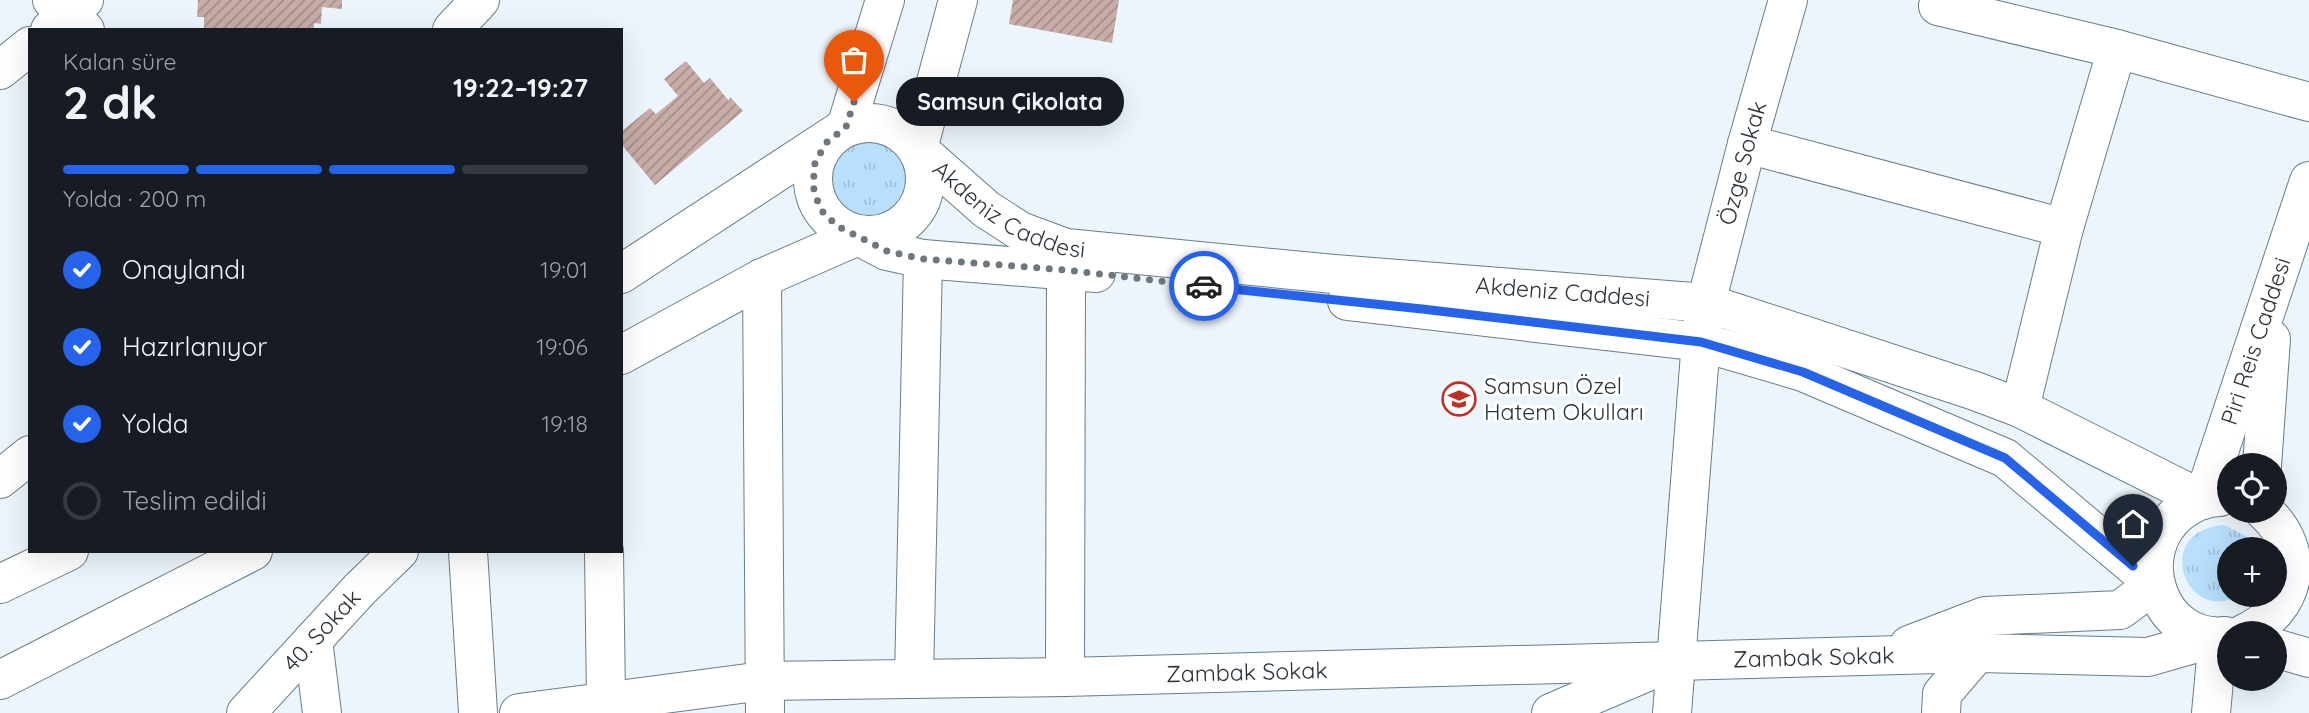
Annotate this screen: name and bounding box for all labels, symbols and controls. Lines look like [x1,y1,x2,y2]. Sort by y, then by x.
pin [824,30,884,102]
icon: bag [835,41,873,79]
text: Kalan süre [63,47,176,76]
text: 19:22–19:27 [453,71,588,104]
text: 2 dk [63,73,157,131]
callout: Samsun Çikolata [896,78,1124,126]
text: Samsun Çikolata [917,87,1103,116]
street label: Özge Sokak [1712,98,1773,228]
street label: Akdeniz Caddesi [927,154,1087,264]
text: Yolda · 200 m [63,184,206,213]
icon: check [63,251,101,289]
courier [1169,251,1239,321]
text: Onaylandı [122,253,246,286]
street label: Piri Reis Caddesi [2214,253,2297,428]
text: 19:01 [540,255,588,284]
icon: car [1185,267,1223,305]
street label: Akdeniz Caddesi [1475,270,1651,313]
icon: check [63,328,101,366]
text: Hazırlanıyor [122,330,267,363]
text: 19:06 [536,332,588,361]
place label: Samsun Özel Hatem Okulları [1484,371,1644,426]
school or university icon: Samsun Özel Hatem Okulları [1440,380,1478,418]
icon: check [63,405,101,443]
text: Yolda [122,407,188,440]
text: 19:18 [541,409,588,438]
map controls [2217,453,2287,691]
button: locate [2217,453,2287,523]
text: Teslim edildi [122,484,267,517]
pin [2103,494,2163,566]
icon: home [2114,505,2152,543]
button: + [2217,537,2287,607]
street label: 40. Sokak [276,583,366,677]
button: − [2217,621,2287,691]
street label: Zambak Sokak [1732,640,1895,673]
street label: Zambak Sokak [1166,655,1328,688]

